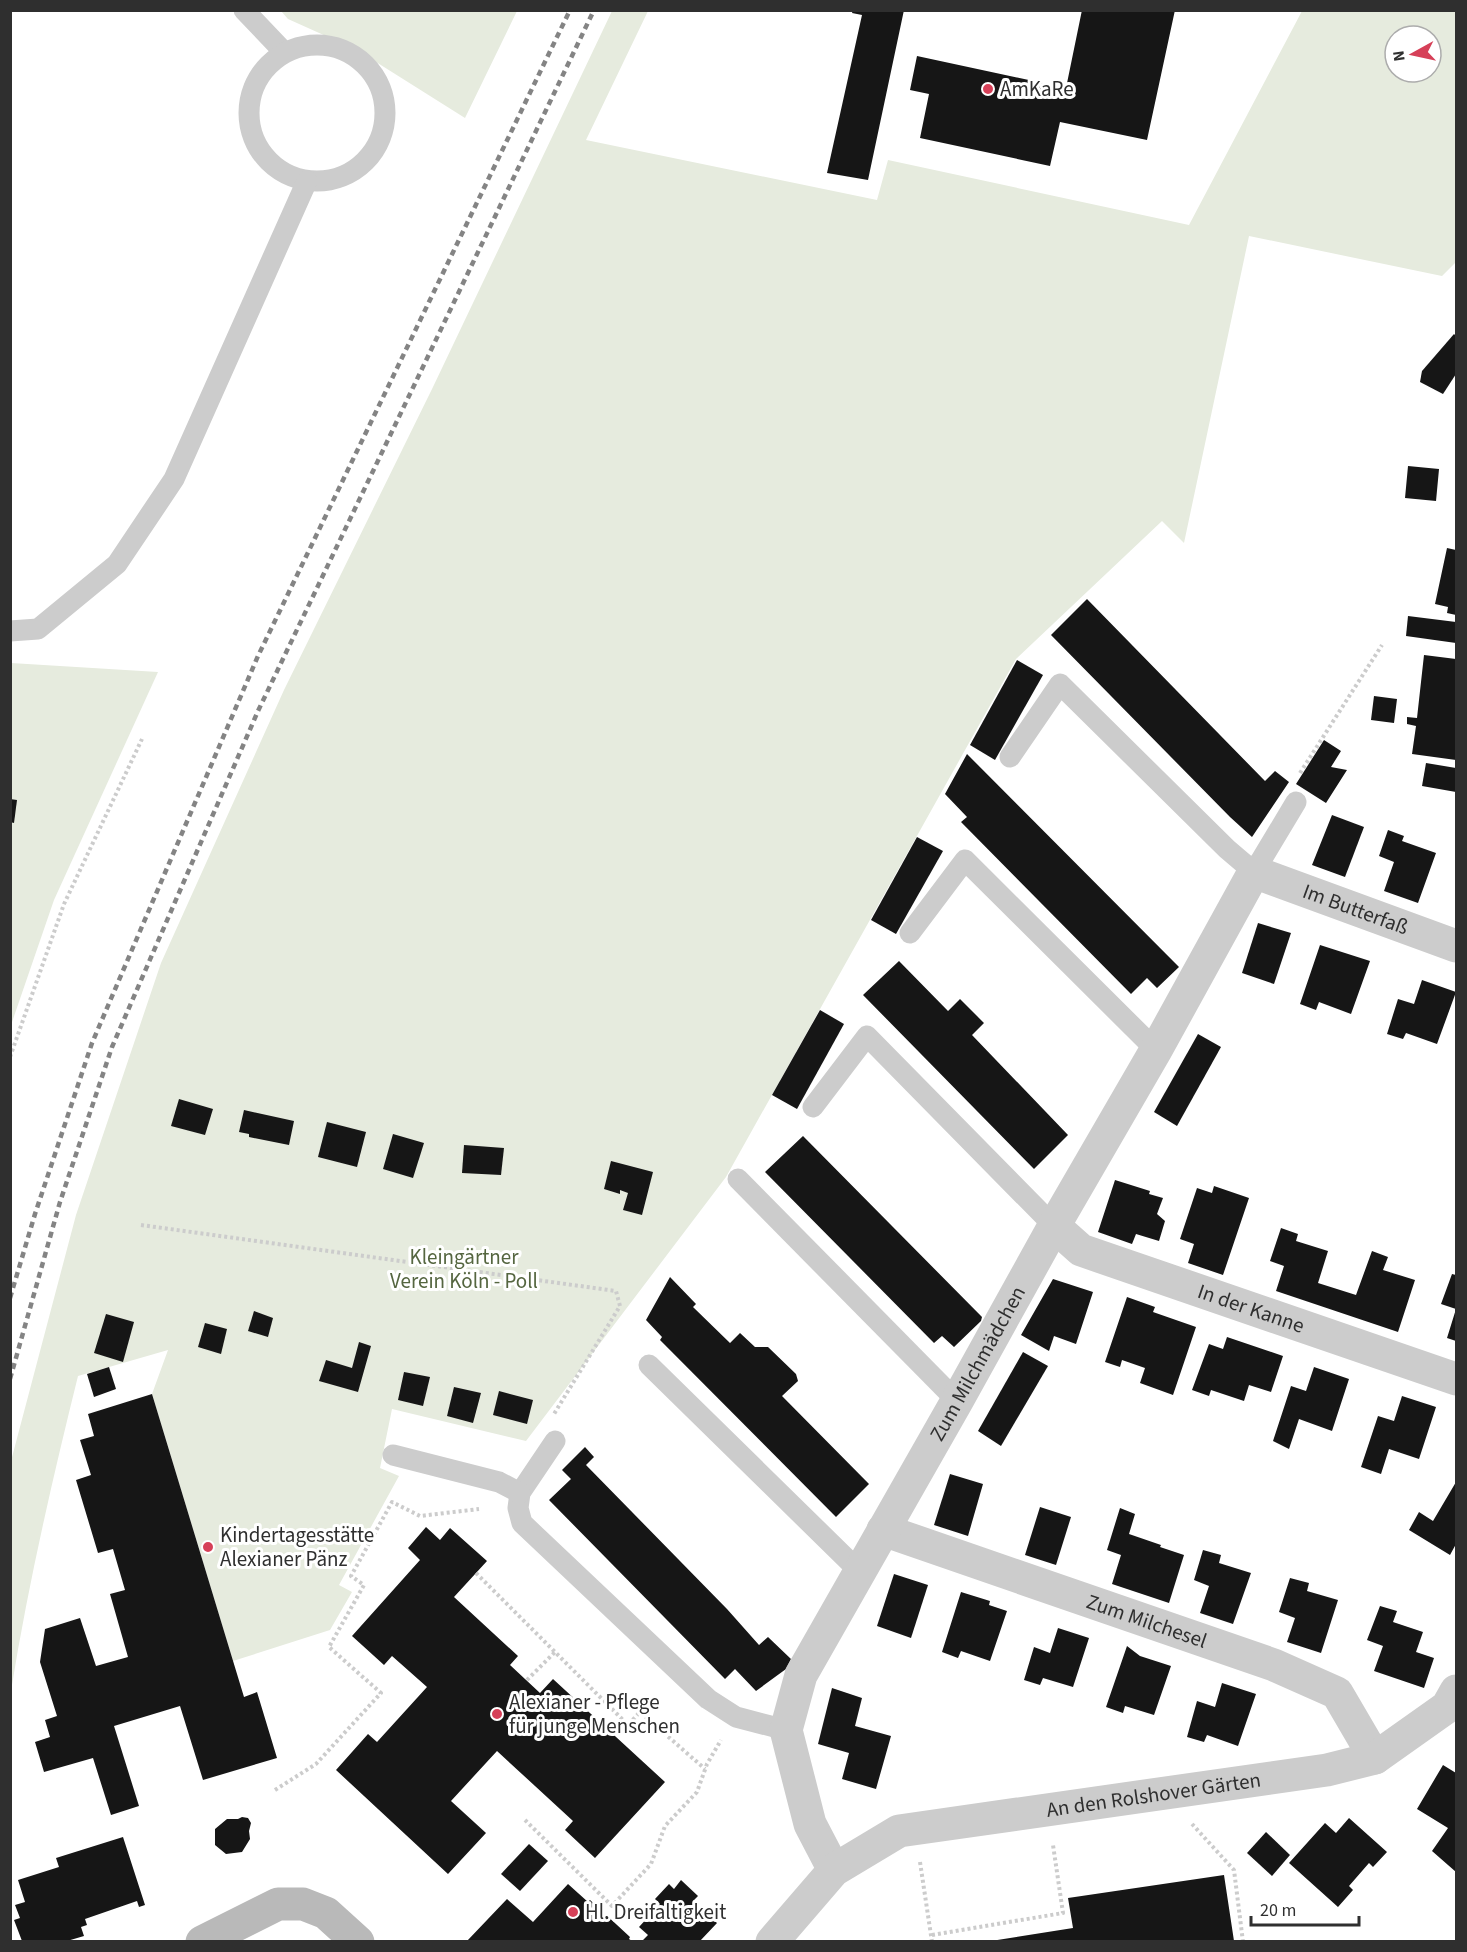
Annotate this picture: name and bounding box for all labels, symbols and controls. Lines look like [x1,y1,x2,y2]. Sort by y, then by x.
north arrow [1383,24,1443,84]
text: N [1388,49,1411,63]
place label: AmKaRe [1000,74,1074,104]
marker: AmKaRe [981,82,995,96]
street label: Im Butterfaß [1298,876,1413,942]
park label: Kleingärtner Verein Köln - Poll [390,1242,538,1296]
street label: In der Kanne [1194,1276,1308,1341]
street label: Zum Milchmädchen [922,1280,1033,1447]
place label: Kindertagesstätte Alexianer Pänz [220,1520,374,1574]
marker: Kindertagesstätte Alexianer Pänz [201,1540,215,1554]
street label: Zum Milchesel [1082,1586,1211,1656]
place label: Alexianer - Pflege für junge Menschen [509,1687,680,1741]
marker: Alexianer - Pflege für junge Menschen [490,1707,504,1721]
street label: An den Rolshover Gärten [1044,1765,1263,1825]
scale bar [1251,1889,1359,1927]
place label: Hl. Dreifaltigkeit [585,1897,726,1927]
text: 20 m [1260,1898,1296,1923]
marker: Hl. Dreifaltigkeit [566,1905,580,1919]

